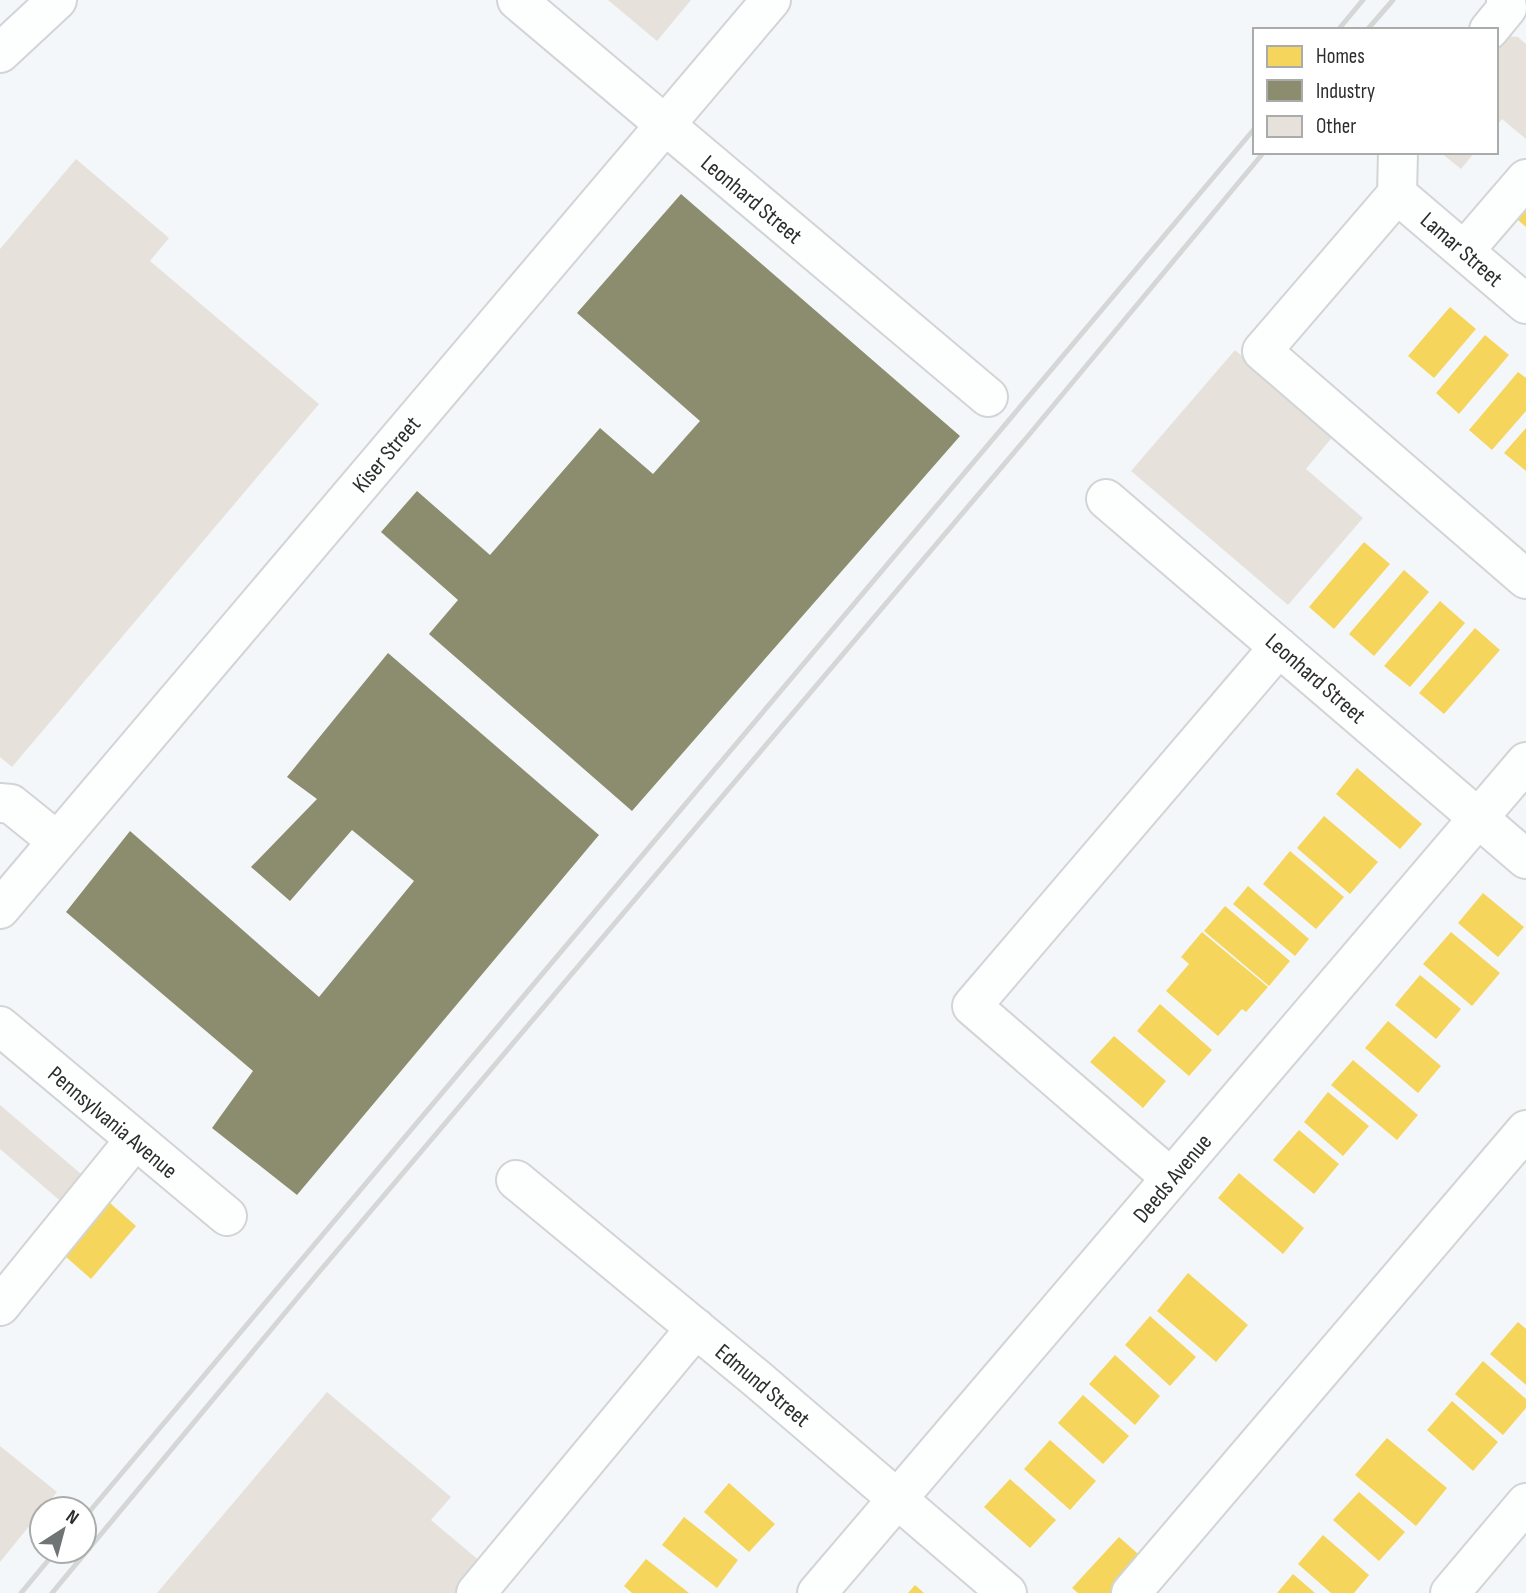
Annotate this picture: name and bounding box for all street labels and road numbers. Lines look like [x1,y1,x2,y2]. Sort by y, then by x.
street label: Leonhard Street [695,149,808,250]
street label: Lamar Street [1415,206,1508,293]
street label: Kiser Street [347,411,427,499]
street label: Leonhard Street [1260,628,1371,730]
street label: Pennsylvania Avenue [42,1061,183,1185]
street label: Deeds Avenue [1127,1128,1218,1229]
street label: Edmund Street [709,1338,815,1433]

